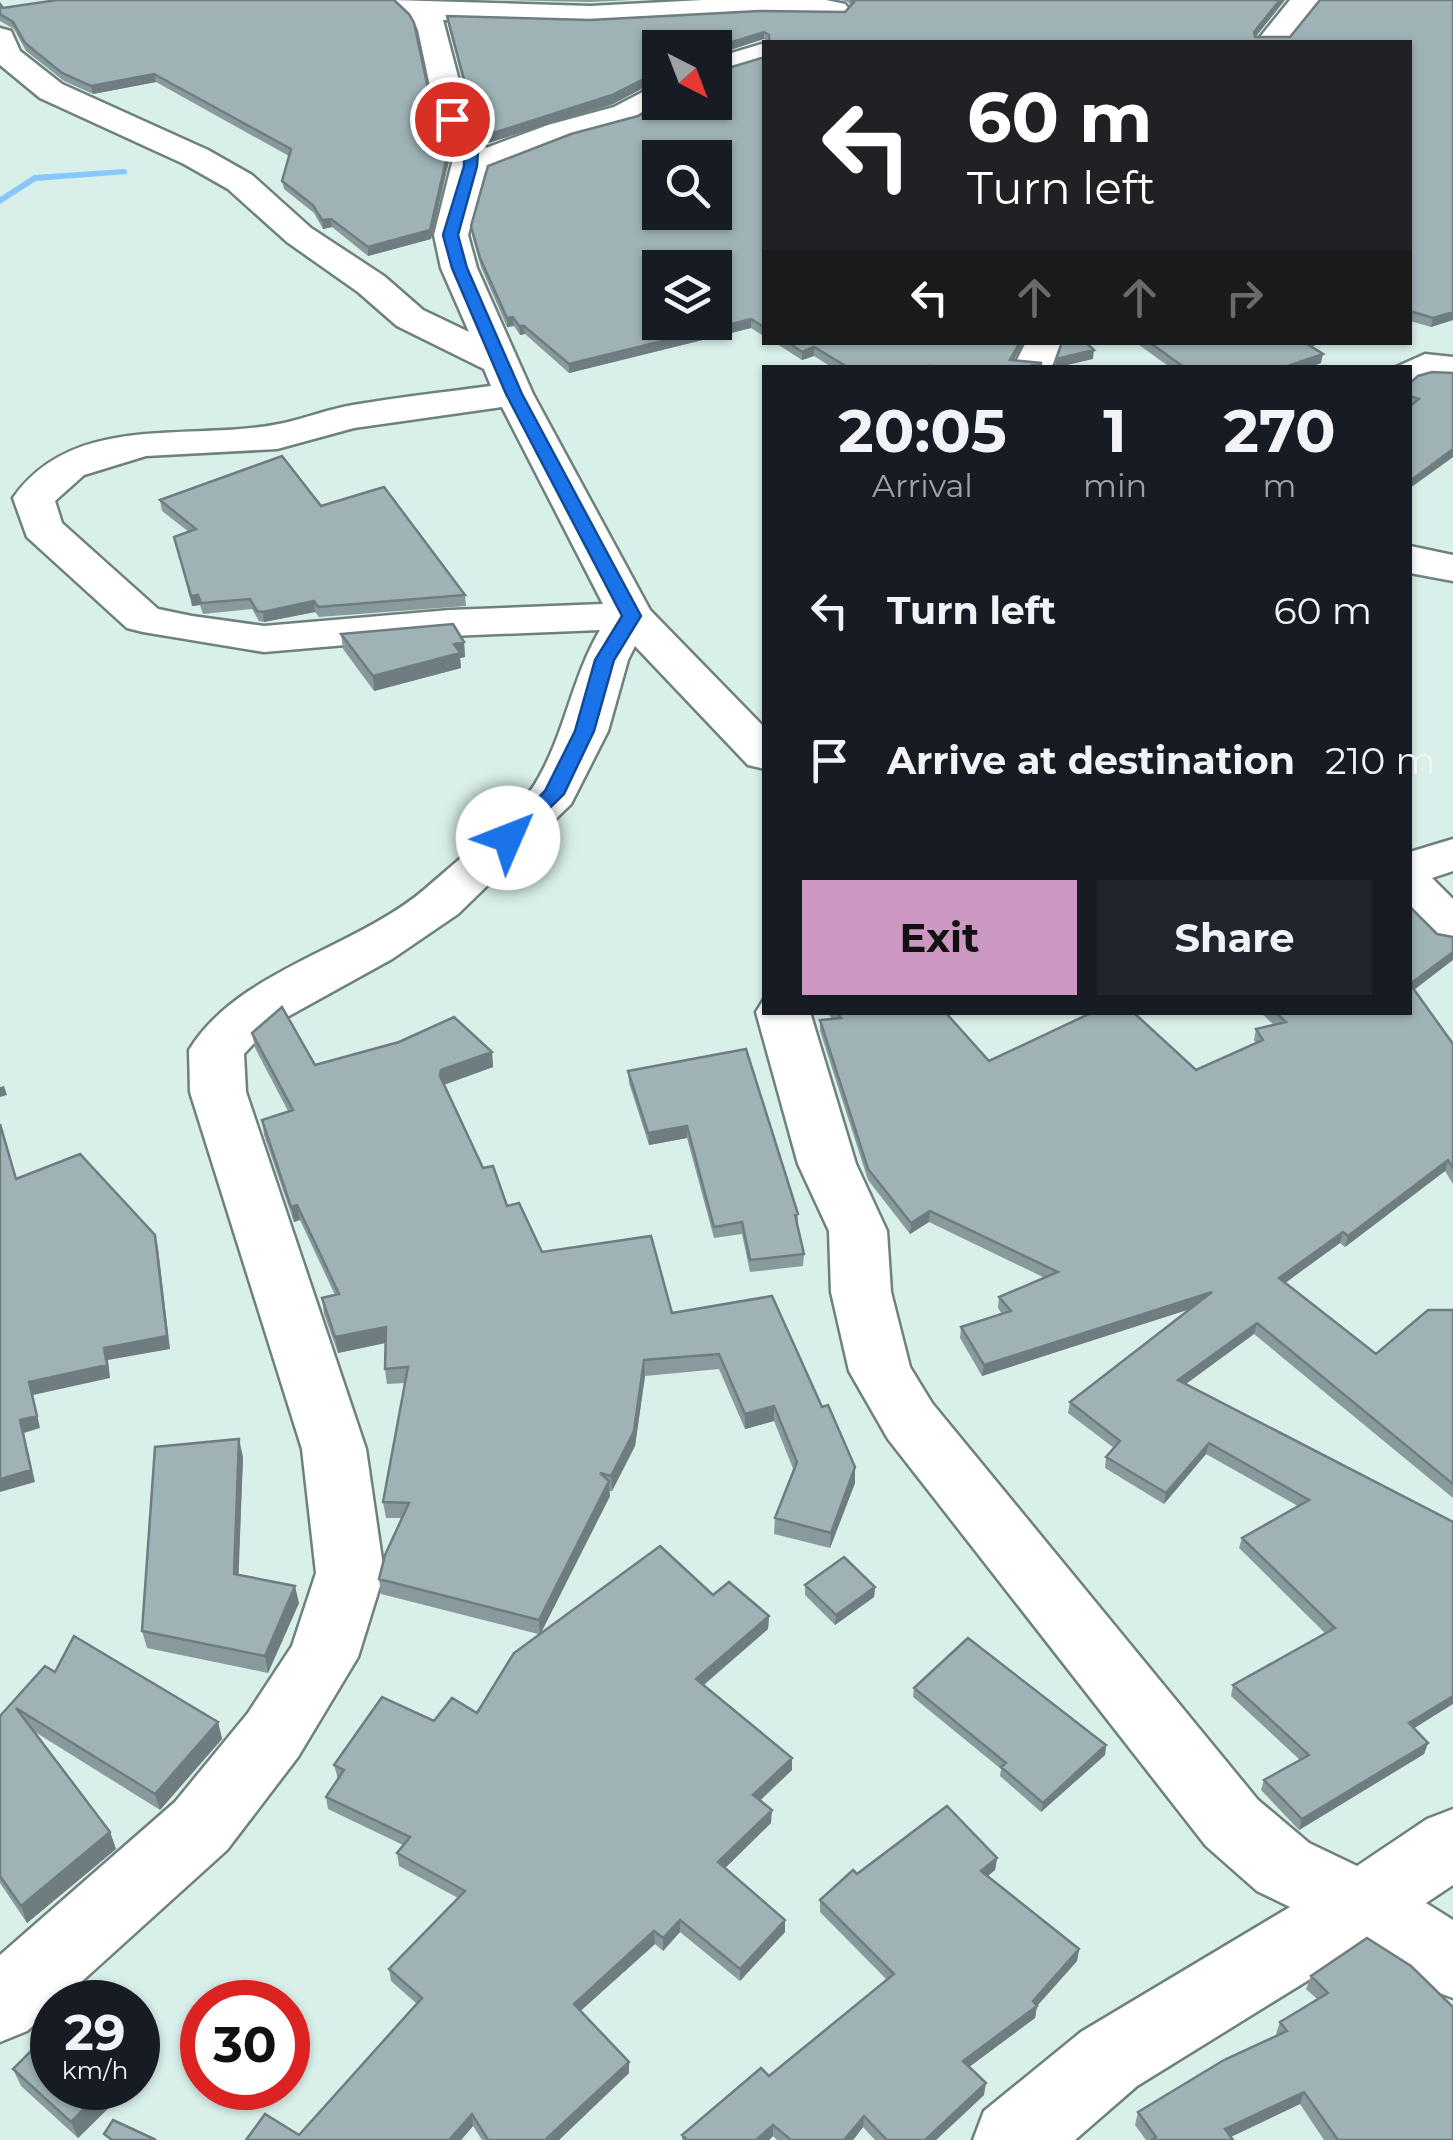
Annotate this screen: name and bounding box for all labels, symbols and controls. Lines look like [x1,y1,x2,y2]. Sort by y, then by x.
north arrow [642,30,732,120]
map controls [642,30,732,340]
text: 60 m [967,74,1152,160]
pin [410,77,495,162]
icon: left [802,80,932,210]
icon: arrive [425,92,480,147]
button: search [642,140,732,230]
text: Turn left [967,160,1155,215]
button: layers [642,250,732,340]
icon: left [902,270,957,325]
icon: ahead [1007,270,1062,325]
icon: ahead [1112,270,1167,325]
icon: right [1217,270,1272,325]
text: 20:05 [838,394,1007,467]
text: 1 [1103,394,1127,467]
text: 270 [1224,394,1336,467]
text: Arrival [872,466,973,505]
text: min [1083,466,1147,505]
text: m [1263,466,1297,505]
icon: left [802,583,857,638]
text: Turn left [887,587,1056,634]
text: 60 m [1273,587,1372,634]
icon: arrive [802,733,857,788]
text: Arrive at destination [887,737,1295,784]
text: 210 m [1325,737,1436,784]
position arrow [456,786,560,890]
button: Exit [802,880,1077,995]
button: Share [1097,880,1372,995]
speed limit sign: 30 [180,1980,310,2110]
text: 29 [64,2002,126,2063]
text: km/h [62,2055,128,2085]

